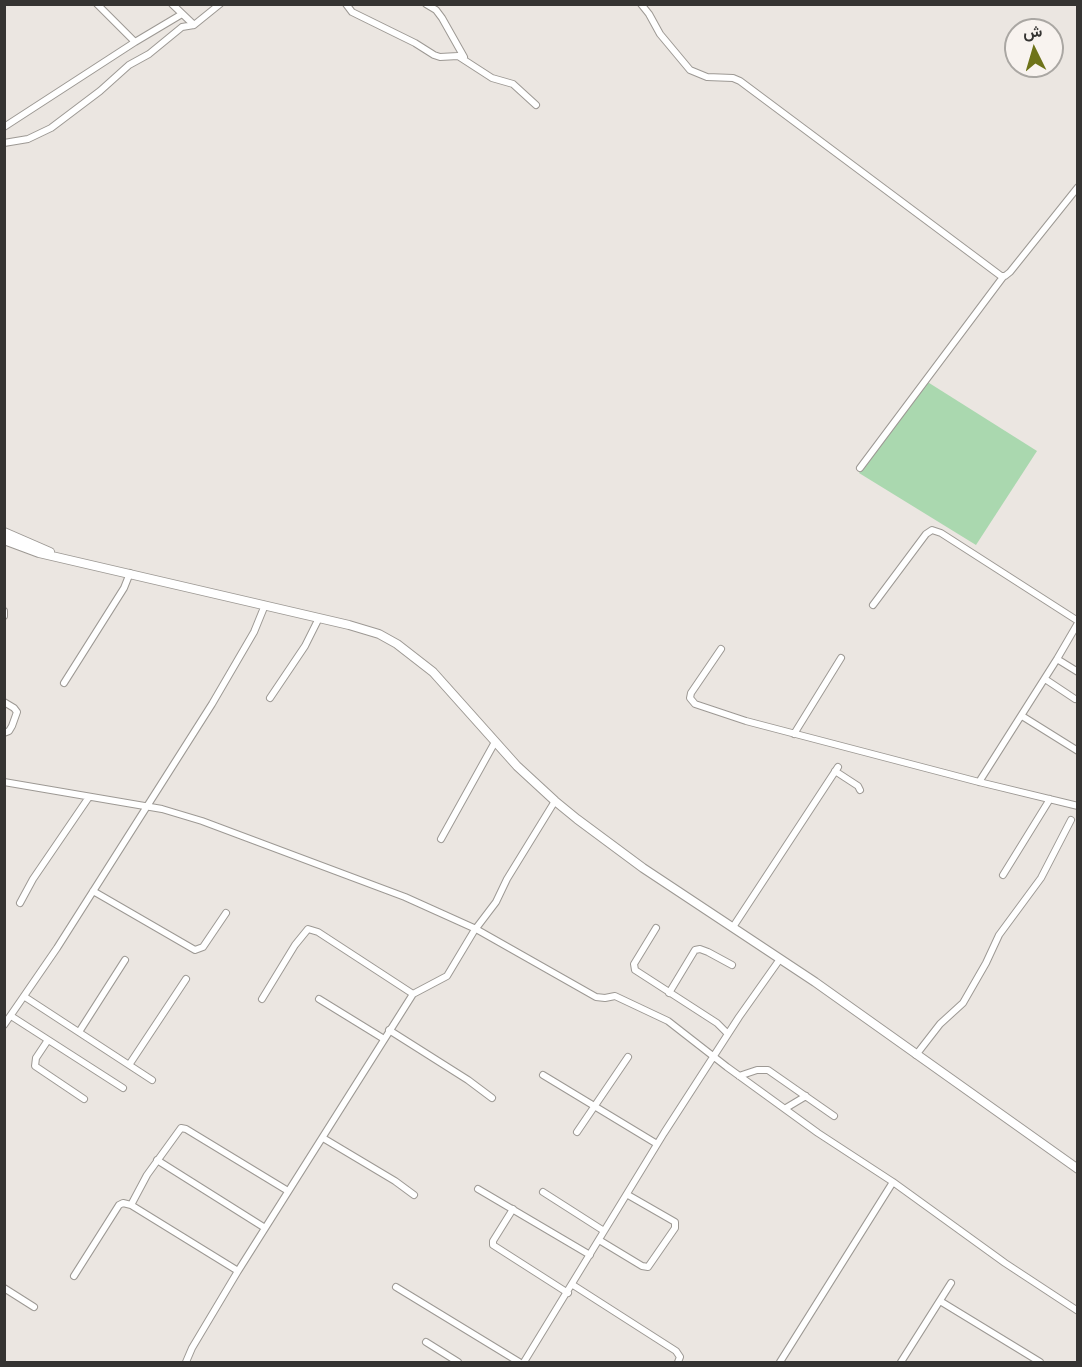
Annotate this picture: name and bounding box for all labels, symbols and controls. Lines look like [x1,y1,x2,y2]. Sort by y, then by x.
north arrow [1004,18,1064,78]
text: ش [1022,21,1043,42]

